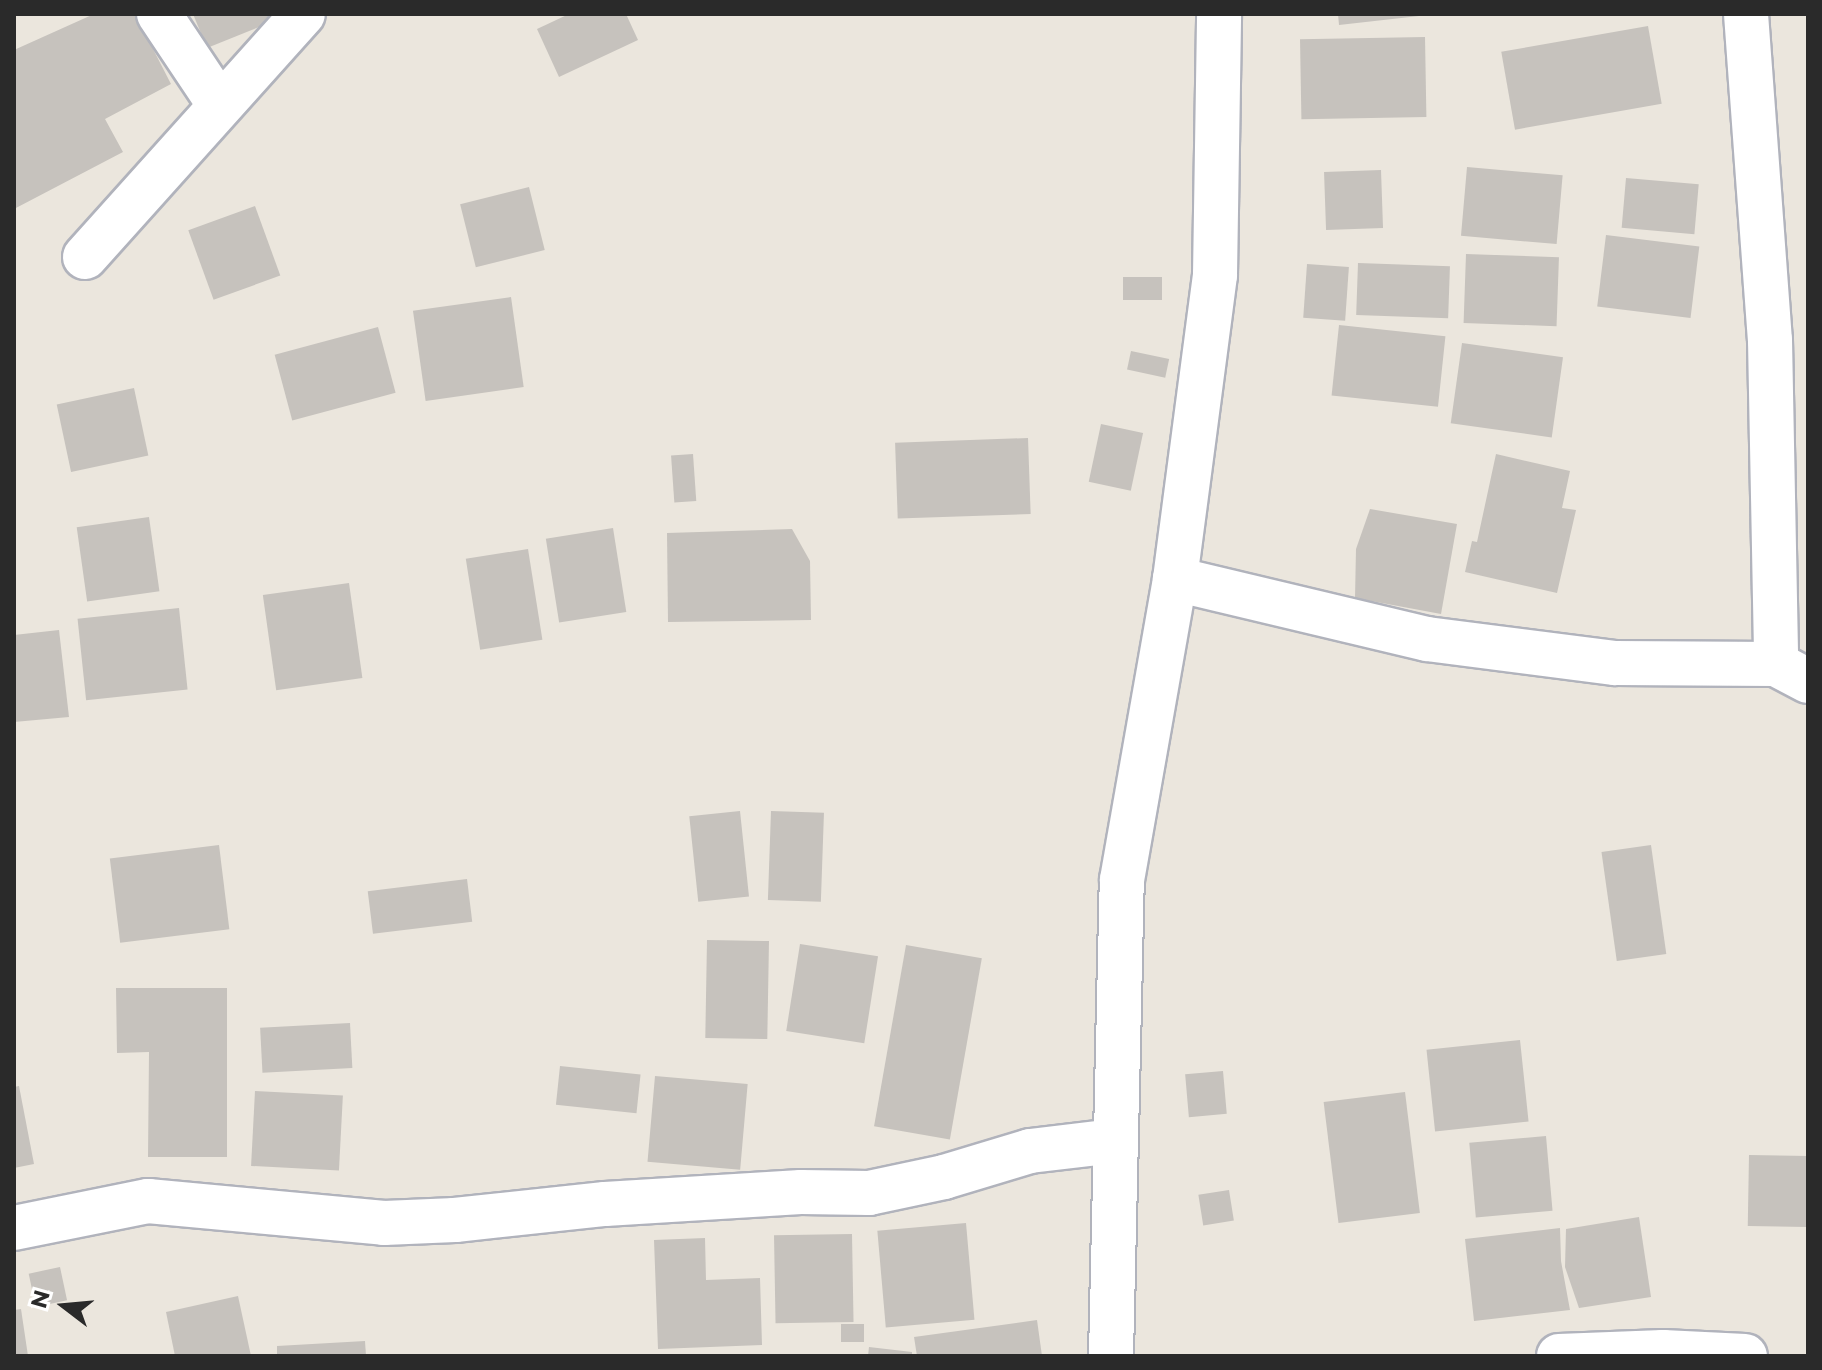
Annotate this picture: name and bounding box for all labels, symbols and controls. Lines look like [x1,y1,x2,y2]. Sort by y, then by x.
north arrow [24,1266,104,1346]
text: N [25,1287,56,1312]

